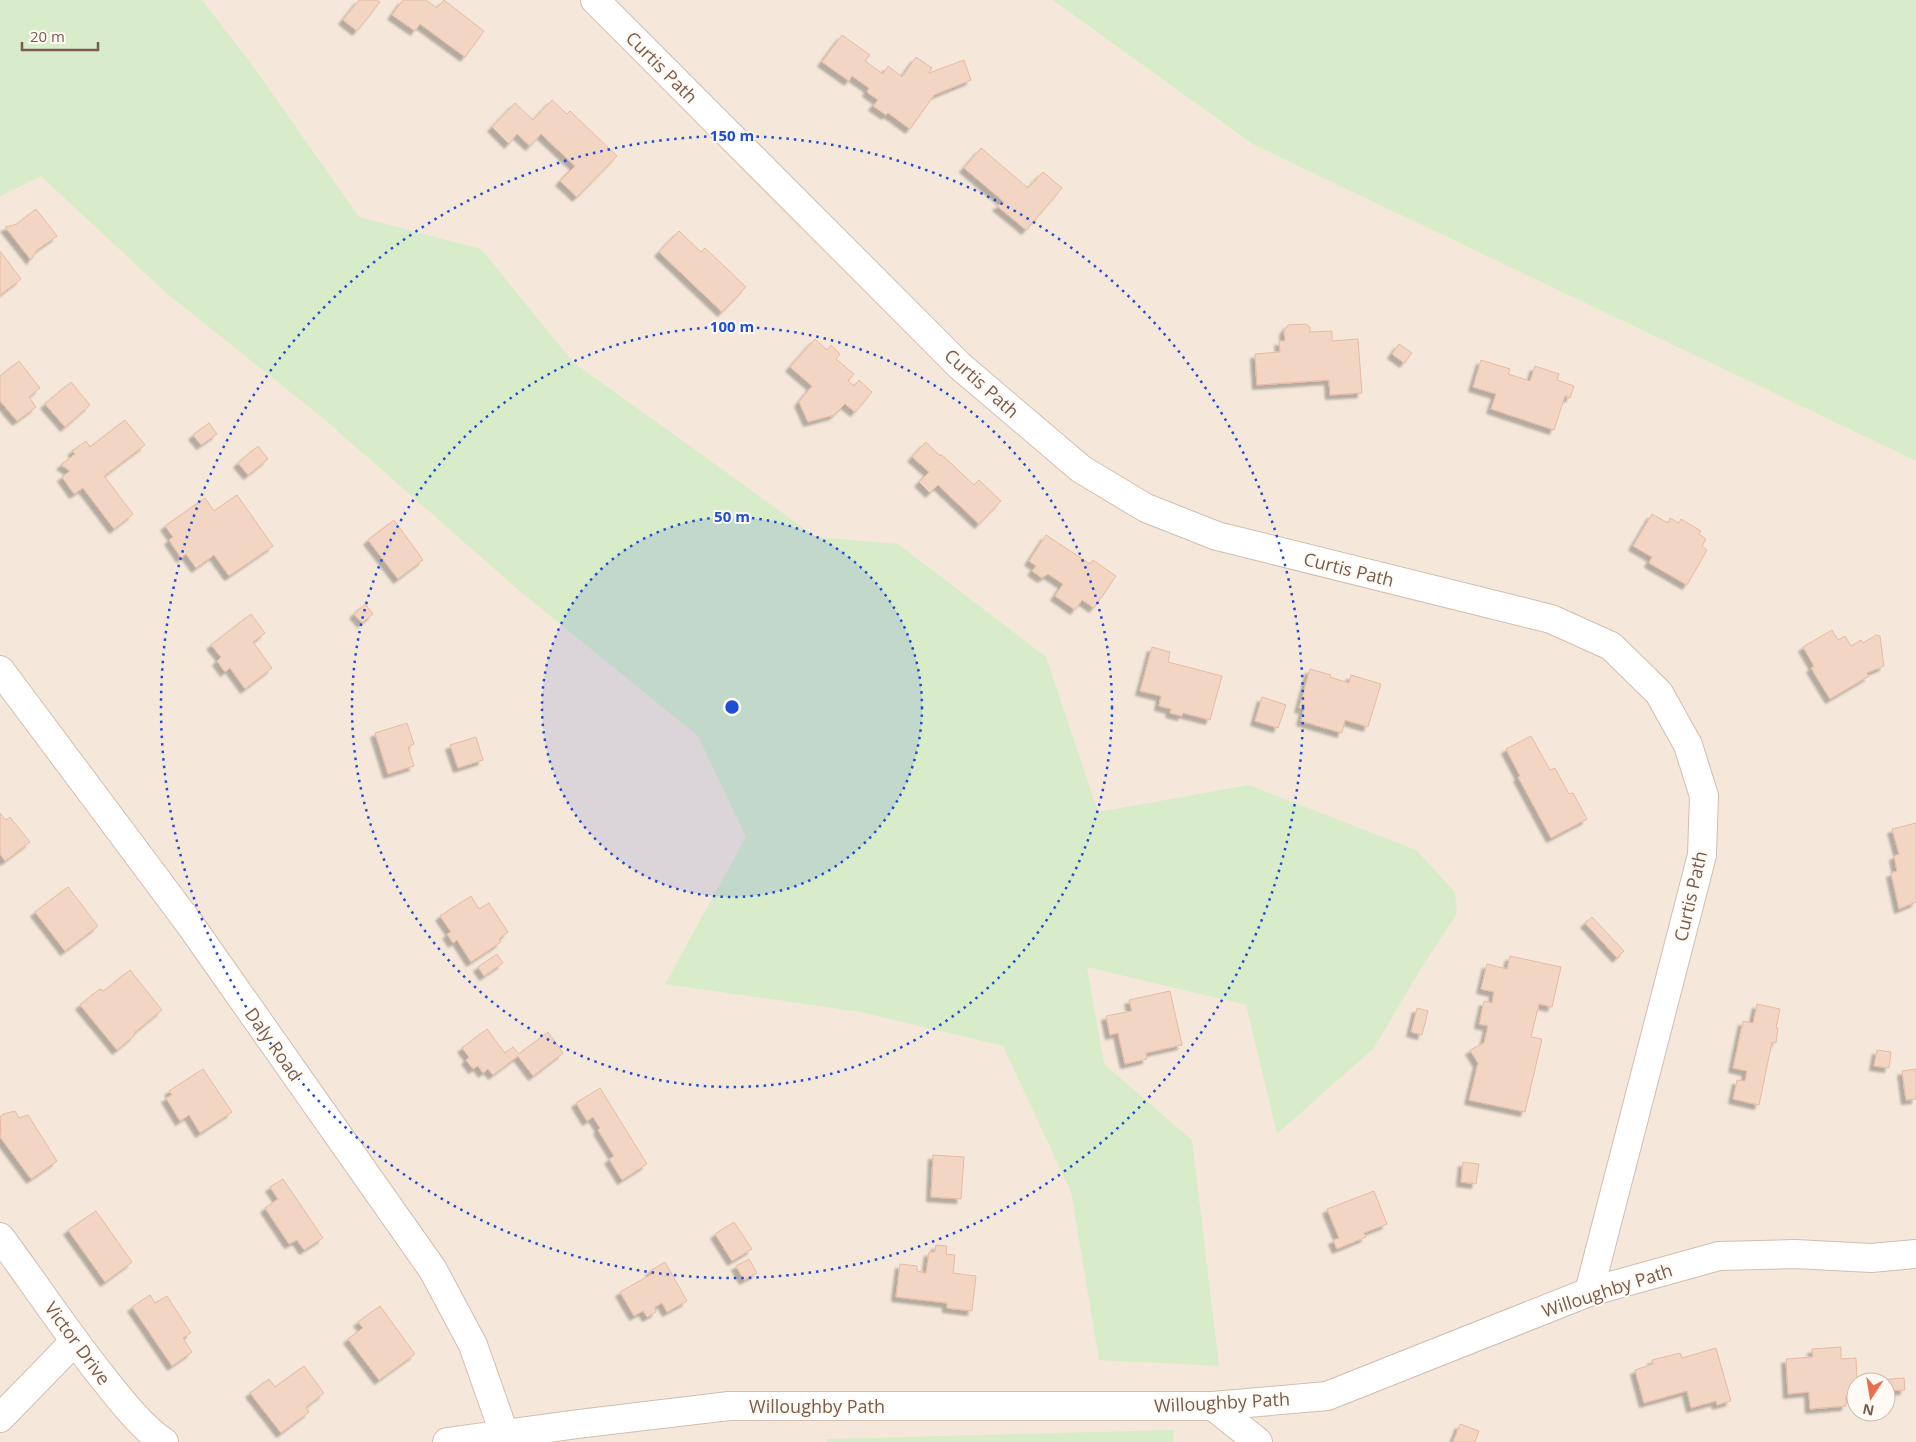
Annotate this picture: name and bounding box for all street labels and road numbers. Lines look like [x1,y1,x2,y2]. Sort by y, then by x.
street label: Curtis Path [621,26,703,108]
street label: Curtis Path [940,343,1024,423]
street label: Curtis Path [1301,546,1397,592]
street label: Curtis Path [1668,848,1712,944]
street label: Daly Road [240,1003,308,1085]
street label: Willoughby Path [1539,1258,1675,1322]
street label: Victor Drive [40,1297,116,1389]
street label: Willoughby Path [1153,1386,1291,1418]
street label: Willoughby Path [749,1394,885,1418]

